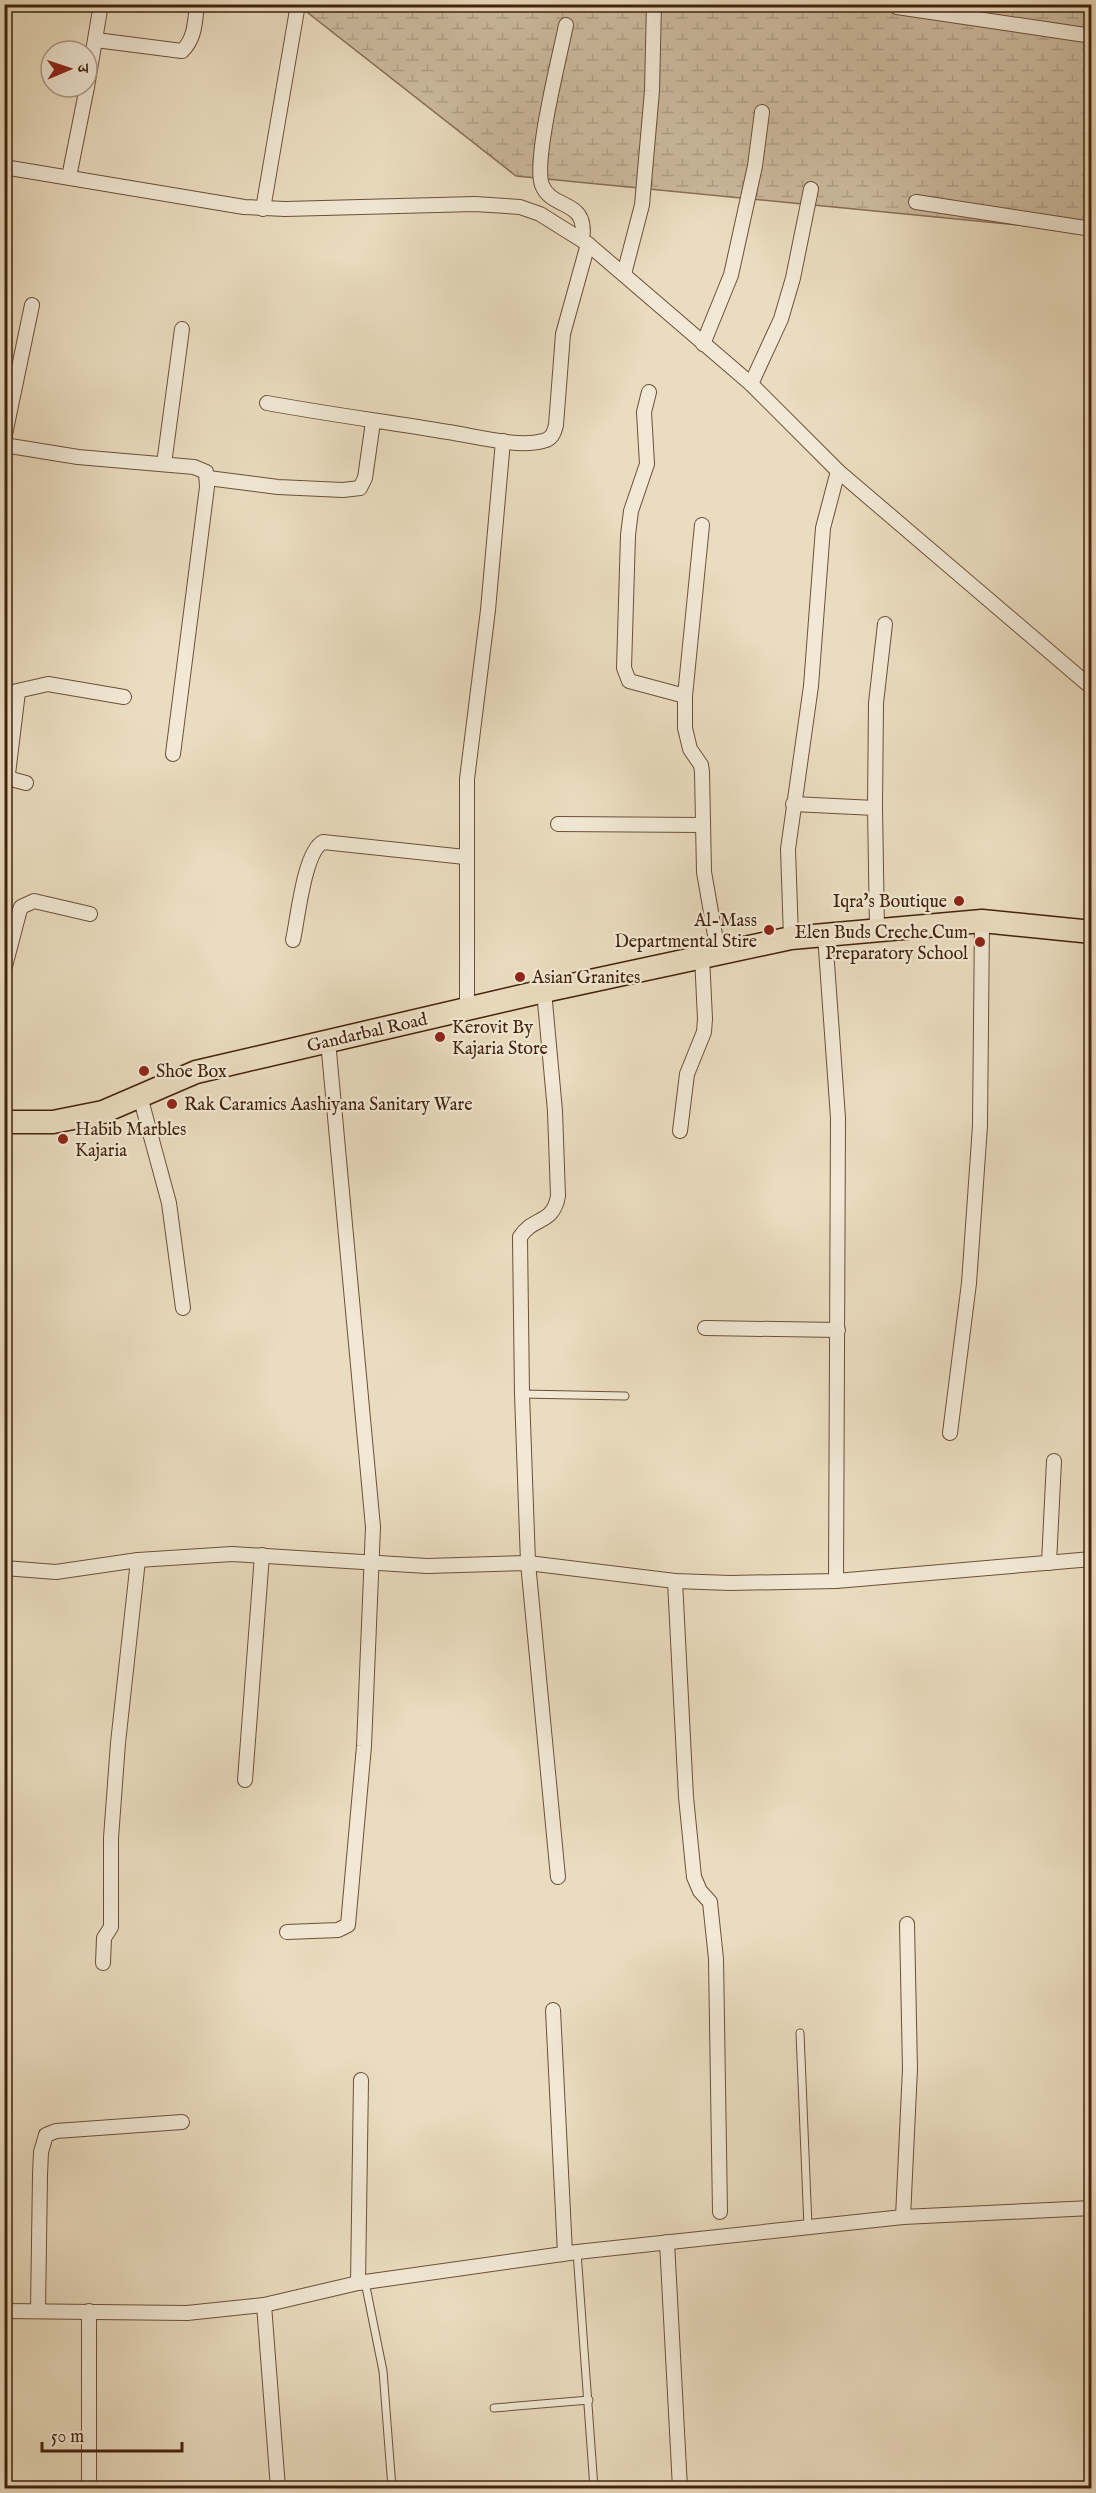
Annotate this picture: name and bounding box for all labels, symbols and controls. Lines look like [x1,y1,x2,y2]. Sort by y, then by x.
north arrow [39,39,99,99]
text: उ [72,63,92,75]
place label: Iqra's Boutique [833,891,947,914]
marker: Iqra's Boutique [952,894,966,908]
place label: Al-Mass Departmental Stire [614,910,757,954]
place label: Elen Buds Creche Cum Preparatory School [795,922,968,966]
marker: Al-Mass Departmental Stire [762,923,776,937]
marker: Elen Buds Creche Cum Preparatory School [973,935,987,949]
place label: Asian Granites [531,967,640,990]
marker: Asian Granites [513,970,527,984]
street label: Gandarbal Road [305,1008,430,1058]
place label: Kerovit By Kajaria Store [452,1017,548,1061]
marker: Kerovit By Kajaria Store [433,1030,447,1044]
place label: Shoe Box [156,1061,227,1084]
marker: Shoe Box [137,1064,151,1078]
place label: Rak Caramics Aashiyana Sanitary Ware [184,1094,472,1117]
marker: Rak Caramics Aashiyana Sanitary Ware [165,1097,179,1111]
place label: Habib Marbles Kajaria [75,1119,186,1163]
marker: Habib Marbles Kajaria [56,1132,70,1146]
scale bar [42,2415,182,2453]
text: 50 m [51,2426,84,2449]

